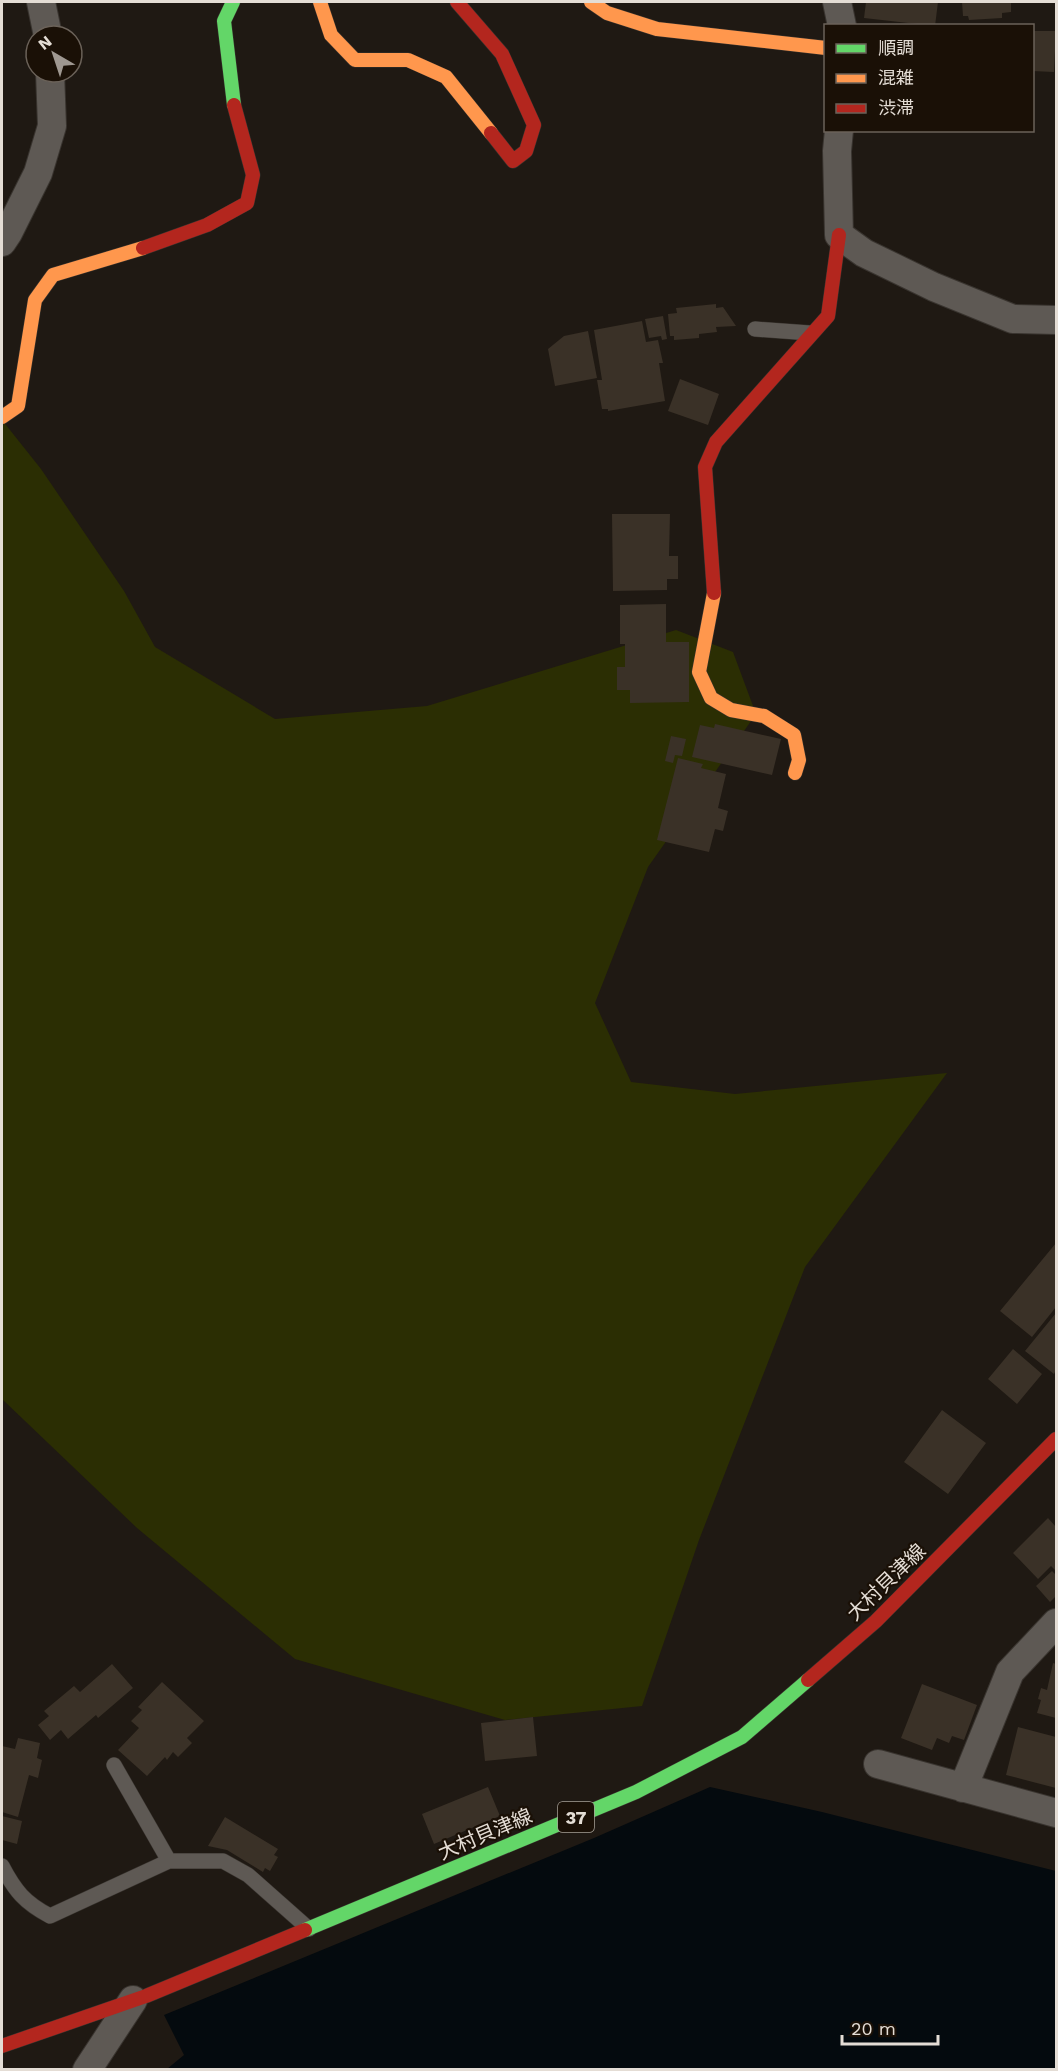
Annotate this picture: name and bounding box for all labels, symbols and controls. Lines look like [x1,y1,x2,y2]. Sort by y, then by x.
north arrow [24,24,84,84]
legend [824,24,1034,132]
text: N [34,32,55,54]
text: 順調 [878,37,914,58]
text: 混雑 [878,67,914,88]
text: 渋滞 [878,97,914,118]
street label: 大村貝津線 [842,1539,930,1625]
road number: 37 [558,1802,594,1832]
street label: 大村貝津線 [434,1803,536,1865]
scale bar [842,2008,938,2046]
text: 20 m [851,2018,896,2039]

